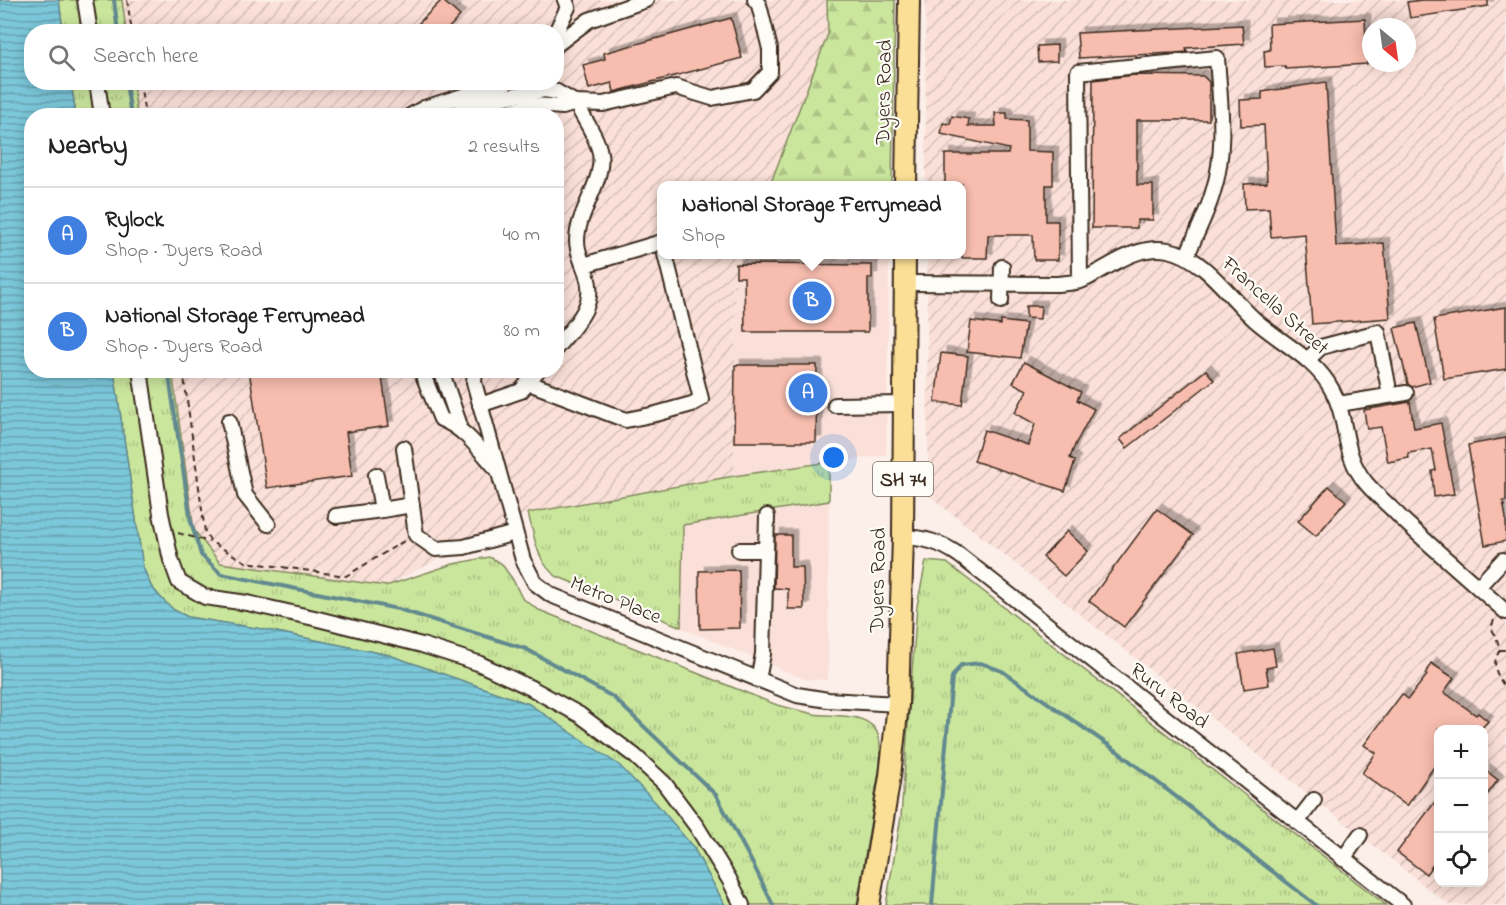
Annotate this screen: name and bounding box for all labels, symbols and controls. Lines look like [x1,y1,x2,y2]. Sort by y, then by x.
north arrow [1362,18,1416,72]
search box [24,24,564,90]
street label: Dyers Road [869,39,903,146]
icon: search [45,41,78,74]
text: Search here [93,41,198,73]
text: Nearby [48,128,127,166]
text: 2 results [468,133,540,162]
popup [657,181,966,259]
text: National Storage Ferrymead [682,190,941,222]
text: Rylock [105,205,164,237]
text: A [61,221,74,250]
text: 40 m [503,221,540,250]
text: Shop [682,222,725,251]
text: Shop · Dyers Road [105,237,263,266]
street label: Francella Street [1214,249,1335,363]
pin: B [792,278,832,324]
text: National Storage Ferrymead [105,301,365,333]
text: B [61,317,74,346]
text: 80 m [503,317,540,346]
text: Shop · Dyers Road [105,333,263,362]
pin: A [788,370,828,416]
your location [819,443,848,472]
road number: SH 74 [873,462,933,496]
street label: Dyers Road [863,527,897,634]
street label: Metro Place [565,569,666,633]
street label: Ruru Road [1123,656,1215,737]
map controls [1434,725,1488,887]
button: + [1434,725,1488,779]
button: − [1434,779,1488,833]
button: locate [1434,833,1488,887]

